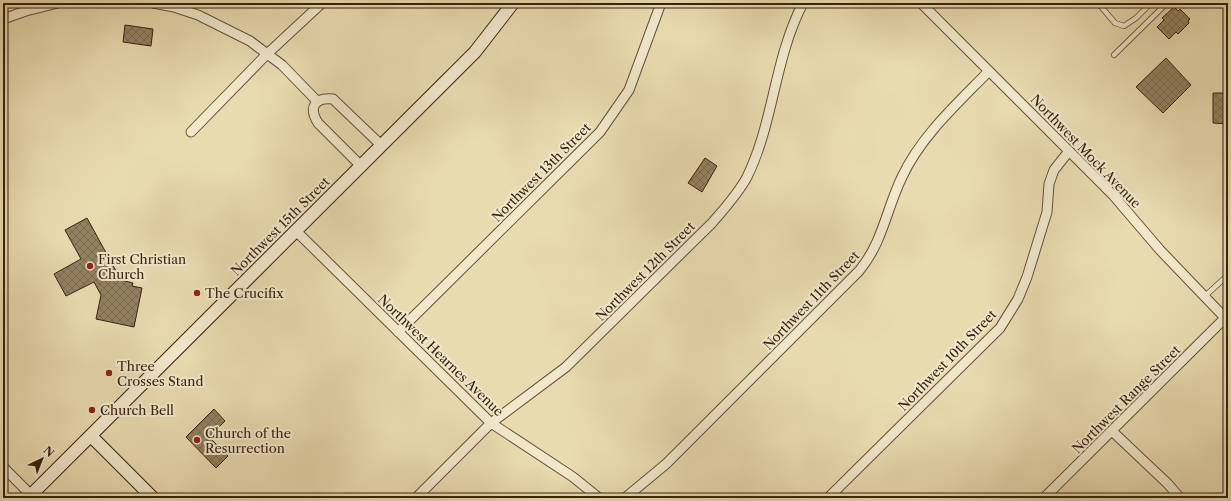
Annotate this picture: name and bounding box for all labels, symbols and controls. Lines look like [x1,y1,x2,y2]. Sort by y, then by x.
street label: Northwest Mock Avenue [1028,91,1144,211]
street label: Northwest 13th Street [488,119,594,225]
street label: Northwest 15th Street [227,173,333,279]
street label: Northwest 12th Street [592,218,698,324]
street label: Northwest 11th Street [760,247,863,353]
place label: First Christian Church [98,251,186,282]
marker: First Christian Church [85,261,95,271]
place label: The Crucifix [205,285,284,301]
marker: The Crucifix [192,288,202,298]
street label: Northwest Hearnes Avenue [375,291,507,419]
street label: Northwest 10th Street [895,306,1000,414]
street label: Northwest Range Street [1069,341,1184,456]
place label: Three Crosses Stand [117,358,203,389]
marker: Three Crosses Stand [104,368,114,378]
place label: Church Bell [100,402,174,418]
marker: Church Bell [87,405,97,415]
place label: Church of the Resurrection [205,425,291,456]
marker: Church of the Resurrection [192,435,202,445]
north arrow [22,439,62,479]
text: N [41,443,57,460]

